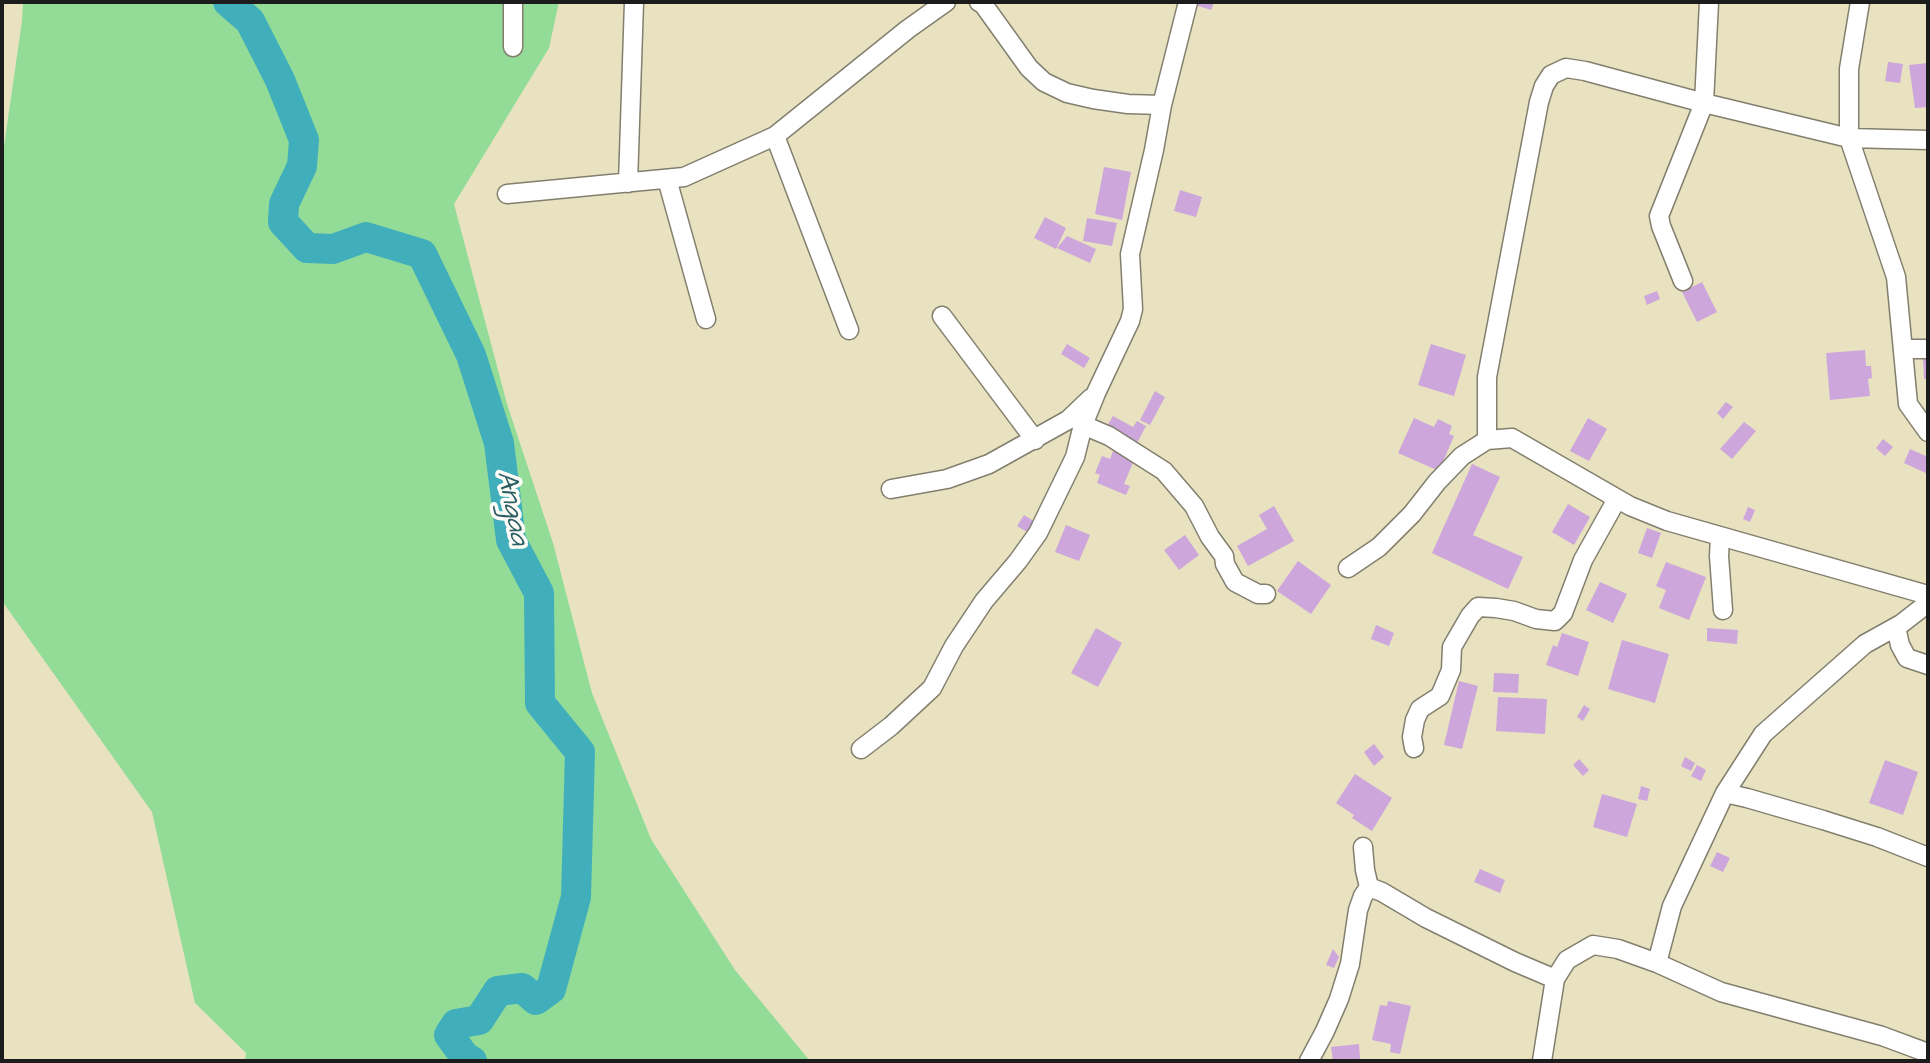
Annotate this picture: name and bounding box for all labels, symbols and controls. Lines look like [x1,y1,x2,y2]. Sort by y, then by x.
water label: Angaa [487,468,535,548]

